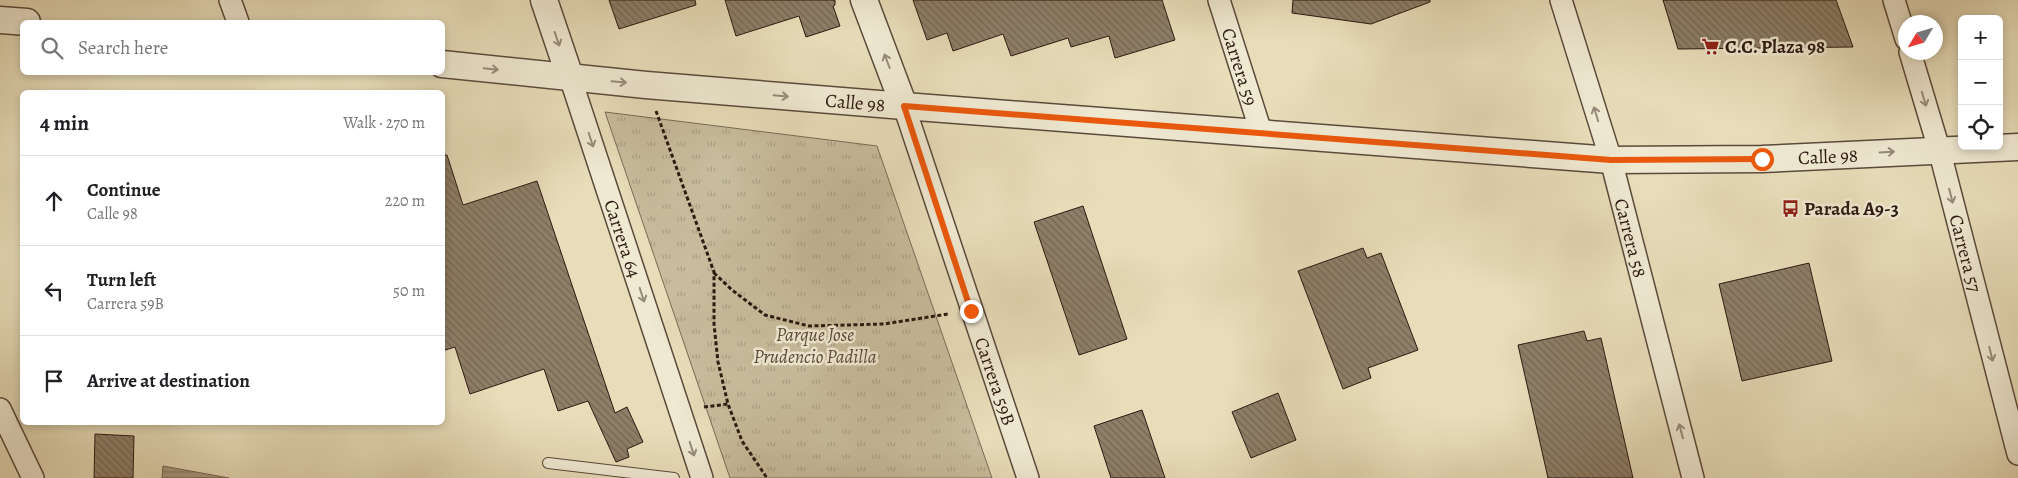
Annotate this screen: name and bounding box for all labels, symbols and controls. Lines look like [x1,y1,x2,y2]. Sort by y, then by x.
north arrow [1898,15,1943,60]
map controls [1958,15,2003,150]
button: + [1958,15,2003,60]
search box [20,20,445,75]
street label: Carrera 59 [1215,25,1264,109]
one-way arrow [553,30,562,46]
icon: search [38,34,66,62]
place label: C.C. Plaza 98 [1725,34,1825,60]
text: Search here [78,35,168,61]
supermarket icon: C.C. Plaza 98 [1701,36,1721,56]
one-way arrow [882,54,891,69]
button: − [1958,60,2003,105]
one-way arrow [483,64,499,74]
one-way arrow [611,77,627,87]
street label: Calle 98 [824,88,886,118]
one-way arrow [772,91,788,101]
one-way arrow [1920,91,1929,106]
button: locate [1958,105,2003,150]
one-way arrow [1591,106,1600,122]
text: 4 min [40,109,89,137]
text: Walk · 270 m [343,112,425,134]
one-way arrow [587,132,596,148]
street label: Calle 98 [1797,143,1859,171]
route start [1751,148,1774,171]
one-way arrow [1878,148,1894,157]
text: Continue [87,177,161,203]
icon: ahead [40,187,68,215]
one-way arrow [1947,188,1957,204]
text: 220 m [385,190,425,212]
street label: Carrera 64 [597,196,647,282]
street label: Carrera 58 [1607,196,1653,280]
place label: Parada A9-3 [1804,196,1899,222]
bus stop icon: Parada A9-3 [1780,198,1800,218]
text: Calle 98 [87,203,138,225]
street label: Carrera 57 [1942,212,1988,295]
text: Turn left [87,267,156,293]
icon: left [40,277,68,305]
text: 50 m [393,280,425,302]
one-way arrow [638,286,647,302]
text: Carrera 59B [87,293,164,315]
route end [960,300,983,323]
park label: Parque Jose Prudencio Padilla [753,322,877,370]
street label: Carrera 59B [968,334,1022,429]
one-way arrow [1987,345,1997,361]
icon: arrive [40,367,68,395]
text: Arrive at destination [87,368,250,394]
one-way arrow [1676,423,1685,439]
one-way arrow [688,441,698,457]

